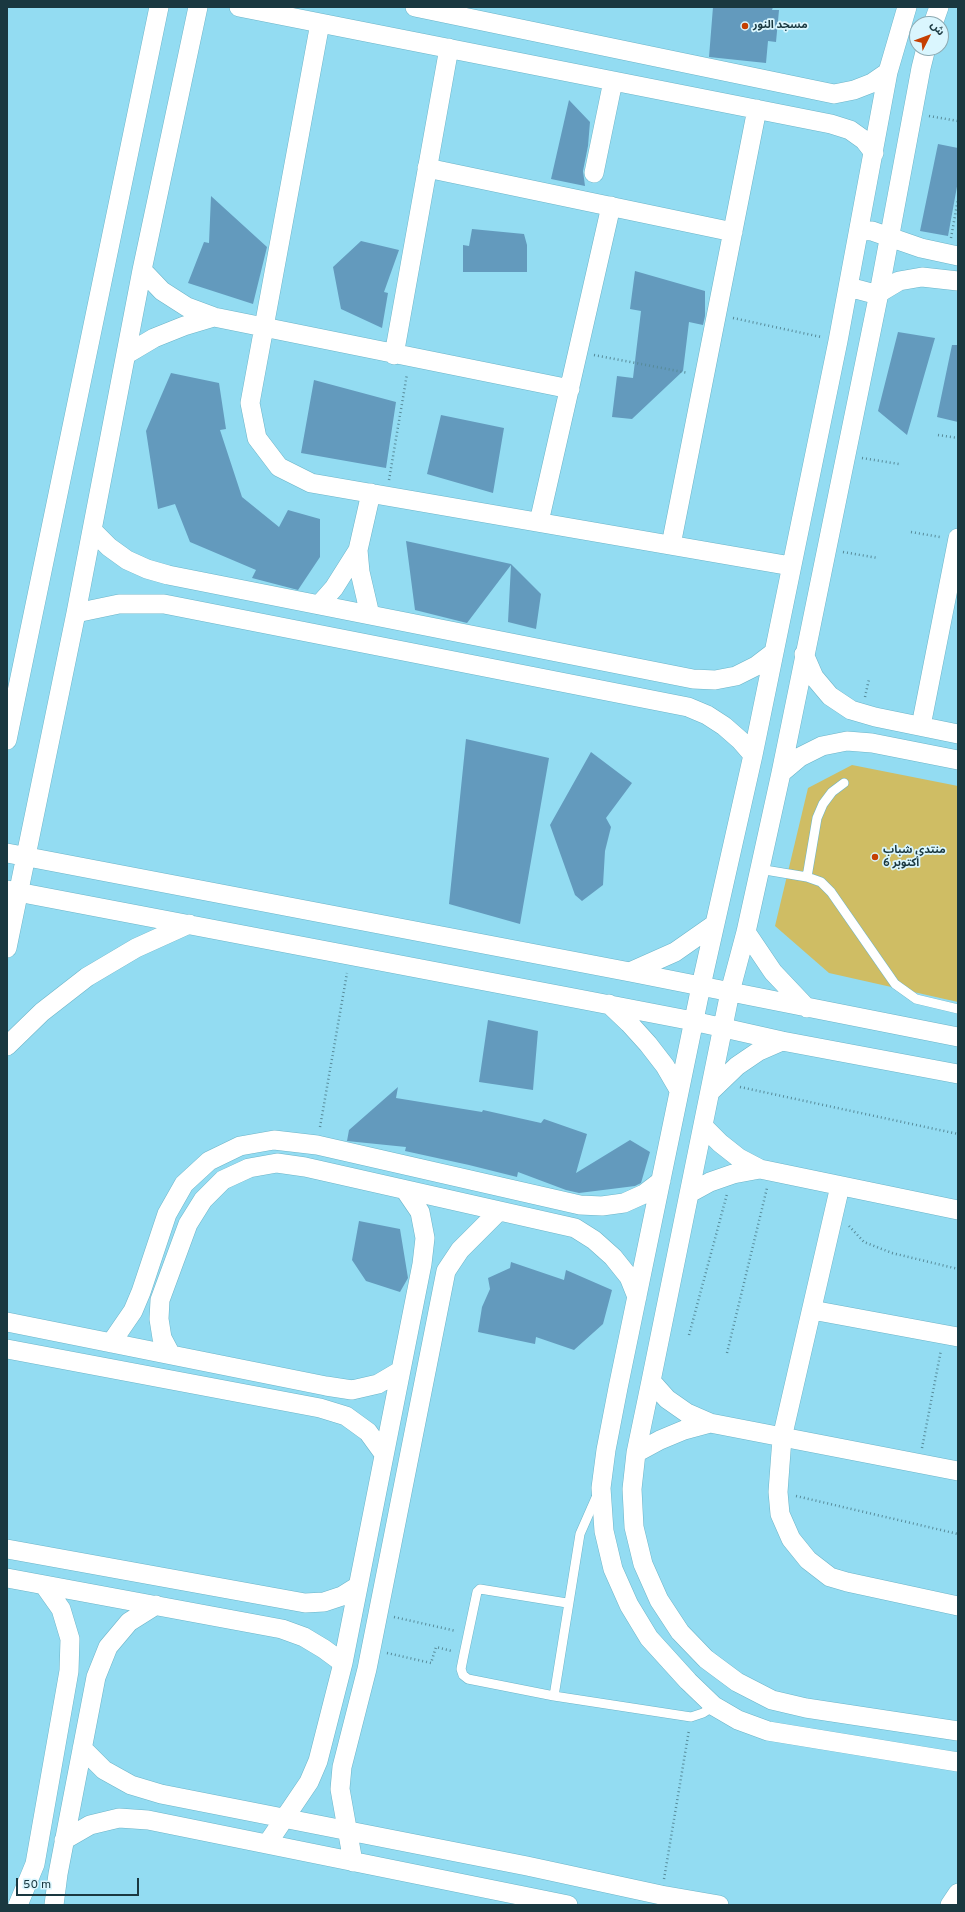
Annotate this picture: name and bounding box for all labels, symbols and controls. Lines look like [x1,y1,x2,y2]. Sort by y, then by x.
north arrow [909,16,949,56]
text: ش [927,18,947,39]
place label: مسجد النور [753,19,808,33]
marker: مسجد النور [740,21,750,31]
place label: منتدى شباب 6 أكتوبر [883,844,946,870]
marker: منتدى شباب 6 أكتوبر [870,852,880,862]
scale bar [18,1870,141,1896]
text: 50 m [23,1877,51,1893]

